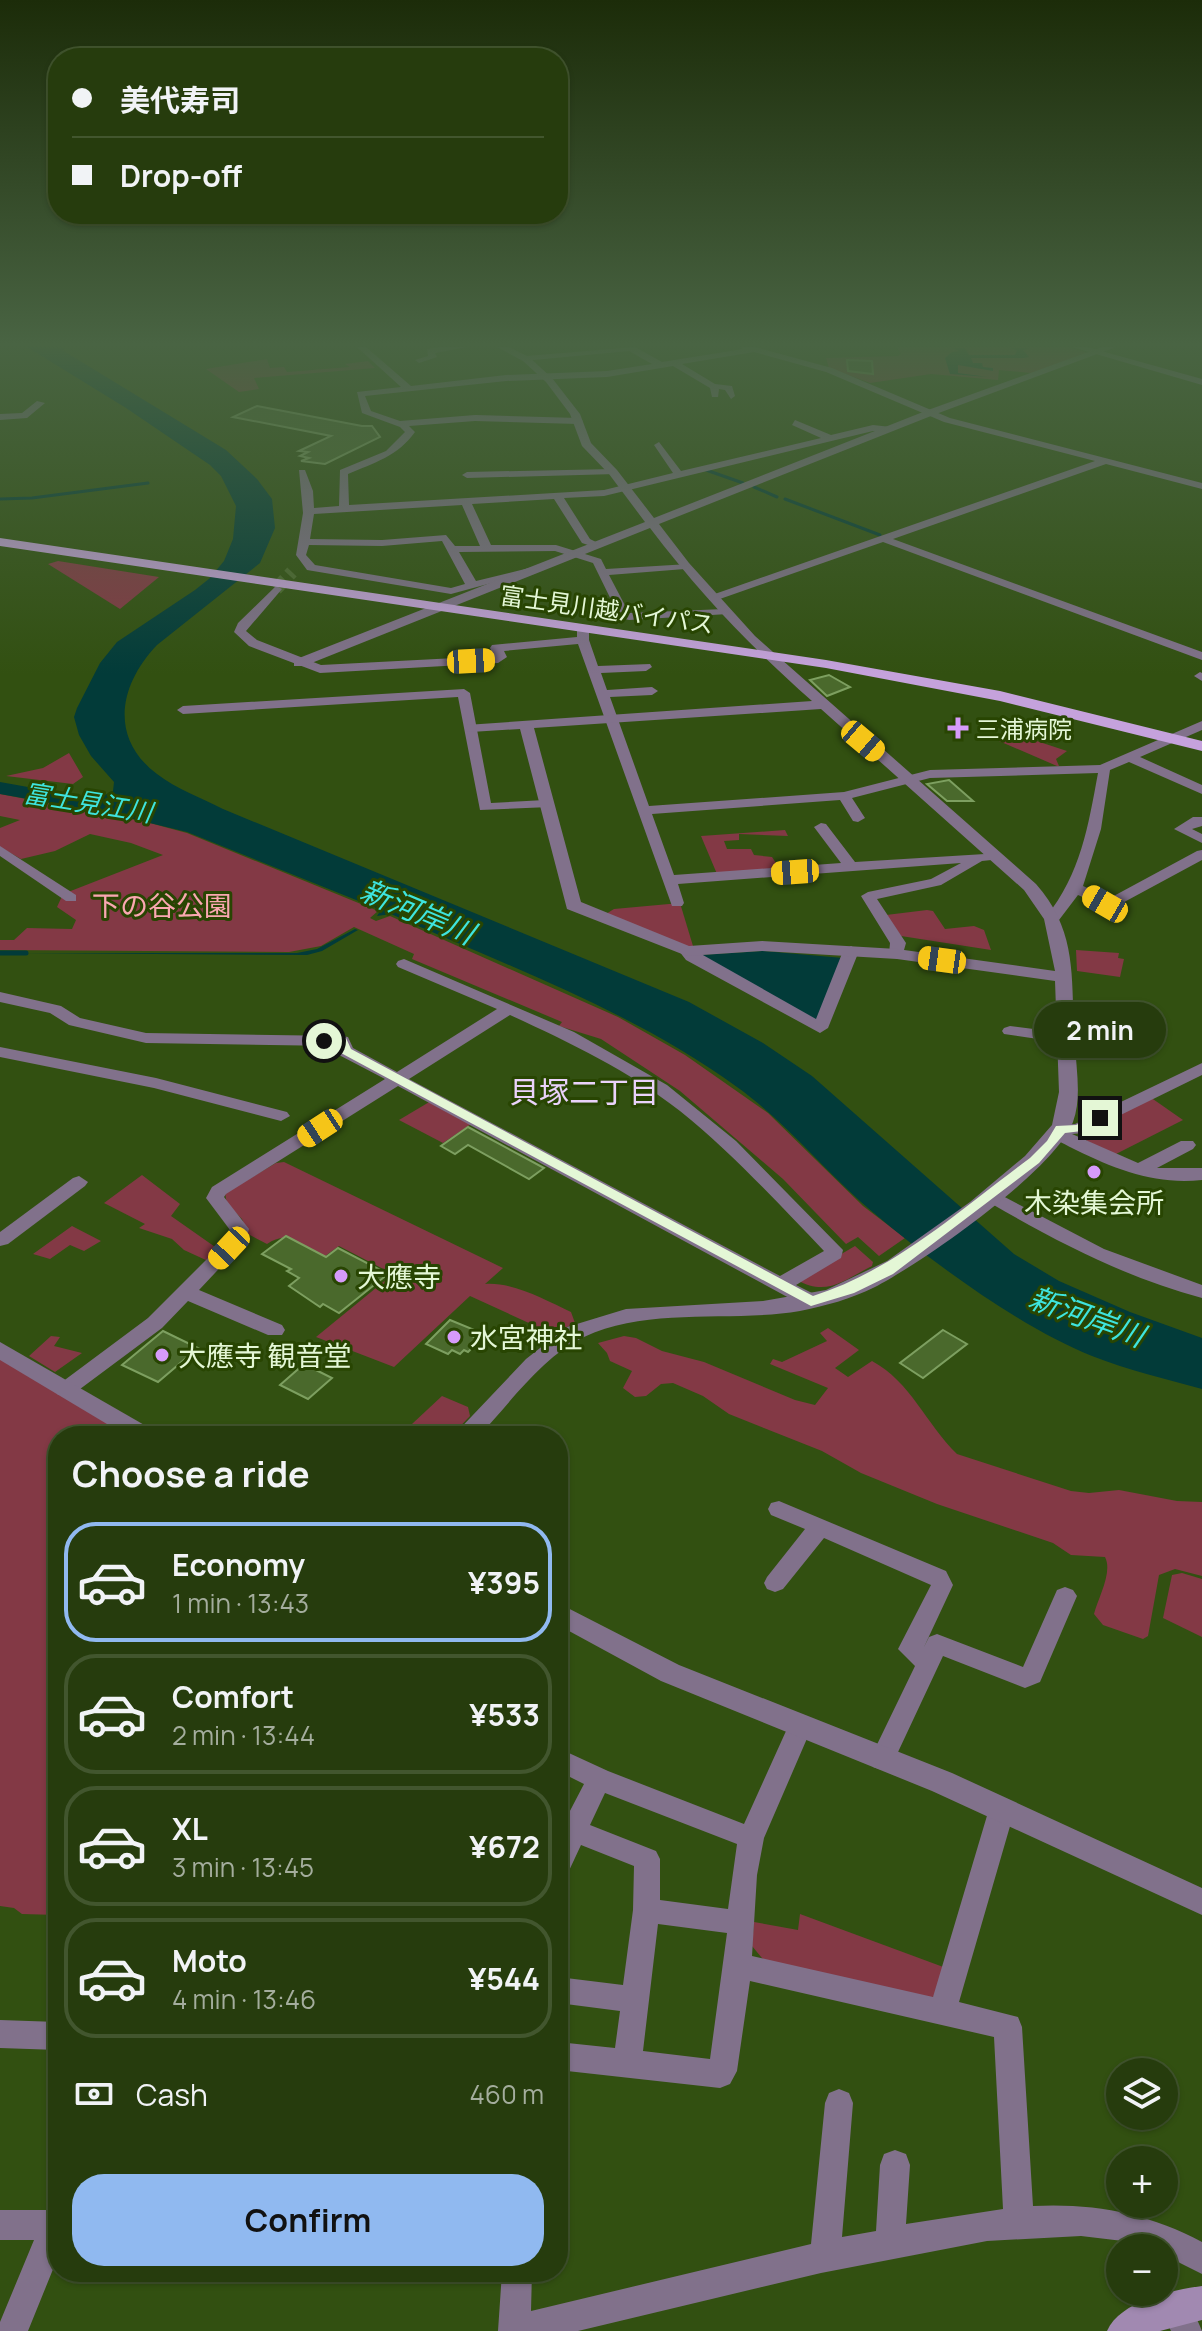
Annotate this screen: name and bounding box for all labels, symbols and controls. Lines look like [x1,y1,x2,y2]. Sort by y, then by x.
text: 美代寿司 [120,79,240,120]
text: Drop-off [120,155,242,196]
street label: 富士見川越バイパス [498,578,716,640]
car [446,648,496,674]
place label: 三浦病院 [976,712,1072,745]
car [837,716,889,766]
marker: 三浦病院 [947,717,969,739]
water label: 富士見江川 [21,774,158,830]
car [770,858,820,886]
water label: 新河岸川 [355,869,484,954]
car [1078,882,1132,926]
park label: 下の谷公園 [92,886,232,924]
car [917,945,967,975]
callout: 2 min [1034,1002,1166,1058]
text: 2 min [1066,1012,1134,1048]
route start [306,1023,342,1059]
district label: 貝塚二丁目 [509,1071,659,1112]
route end [1082,1100,1118,1136]
car [293,1105,347,1151]
marker: 木染集会所 [1085,1163,1103,1181]
place label: 木染集会所 [1024,1183,1164,1221]
car [204,1222,254,1274]
place label: 大應寺 [357,1257,441,1295]
marker: 大應寺 [332,1267,350,1285]
water label: 新河岸川 [1024,1276,1153,1357]
place label: 水宮神社 [470,1318,582,1356]
marker: 水宮神社 [445,1328,463,1346]
place label: 大應寺 観音堂 [178,1336,352,1374]
marker: 大應寺 観音堂 [153,1346,171,1364]
text: Choose a ride [72,1449,310,1498]
text: Economy [172,1544,305,1585]
icon: car [76,1546,148,1618]
text: ¥395 [468,1562,540,1603]
text: 1 min · 13:43 [172,1585,309,1621]
text: Comfort [172,1676,294,1717]
icon: car [76,1678,148,1750]
text: ¥533 [469,1694,540,1735]
text: 2 min · 13:44 [172,1717,315,1753]
text: XL [172,1808,208,1849]
icon: car [76,1810,148,1882]
text: ¥672 [469,1826,540,1867]
text: 3 min · 13:45 [172,1849,314,1885]
text: Moto [172,1940,247,1981]
icon: car [76,1942,148,2014]
text: ¥544 [468,1958,540,1999]
text: 4 min · 13:46 [172,1981,316,2017]
map controls [1106,2058,1178,2306]
button: layers [1106,2058,1178,2130]
icon: cash [72,2072,116,2116]
text: Cash [136,2074,208,2115]
text: 460 m [469,2076,544,2112]
button: + [1106,2146,1178,2218]
button: Confirm [72,2174,544,2266]
button: − [1106,2234,1178,2306]

